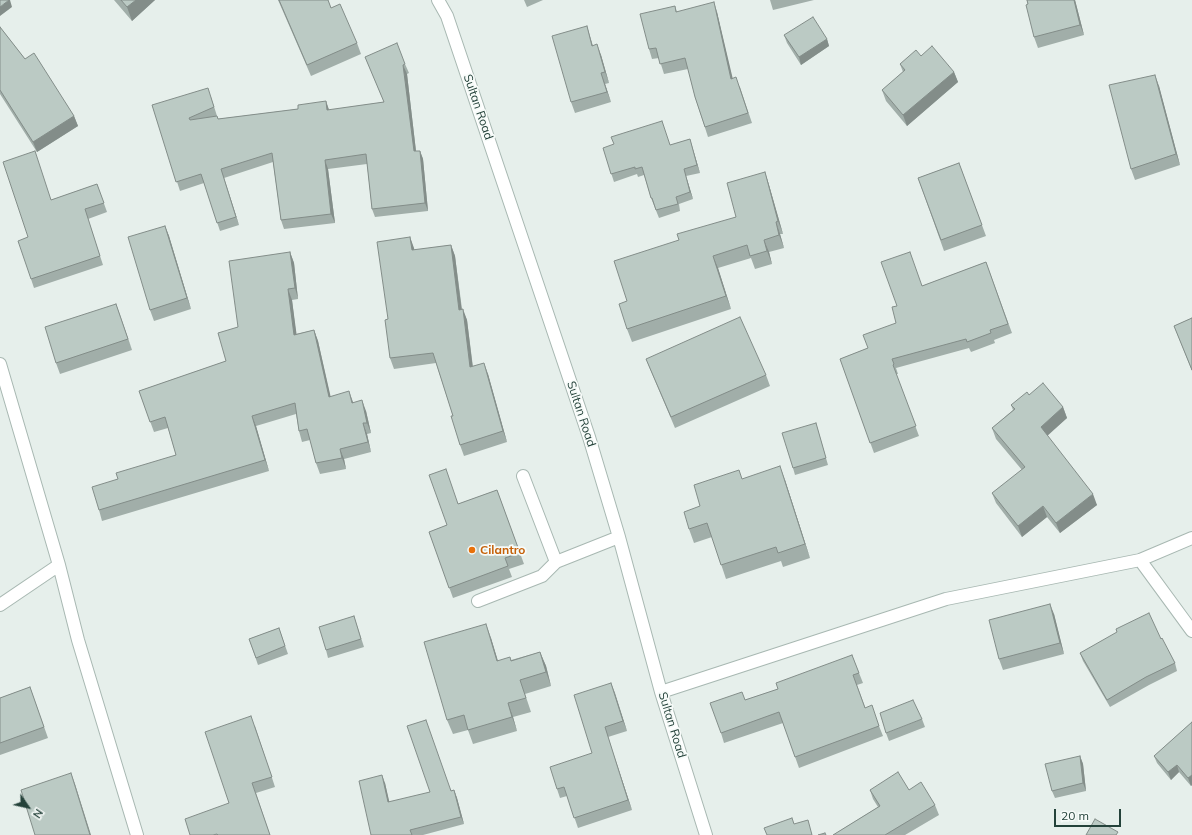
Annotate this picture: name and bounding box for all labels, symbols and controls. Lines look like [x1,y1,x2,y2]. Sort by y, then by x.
street label: Sultan Road [460,72,496,142]
street label: Sultan Road [564,379,598,449]
place label: Cilantro [480,543,525,557]
marker: Cilantro [467,545,477,555]
street label: Sultan Road [655,690,689,760]
north arrow [8,787,48,827]
scale bar [1056,801,1123,827]
text: N [30,806,46,821]
text: 20 m [1061,808,1089,823]

